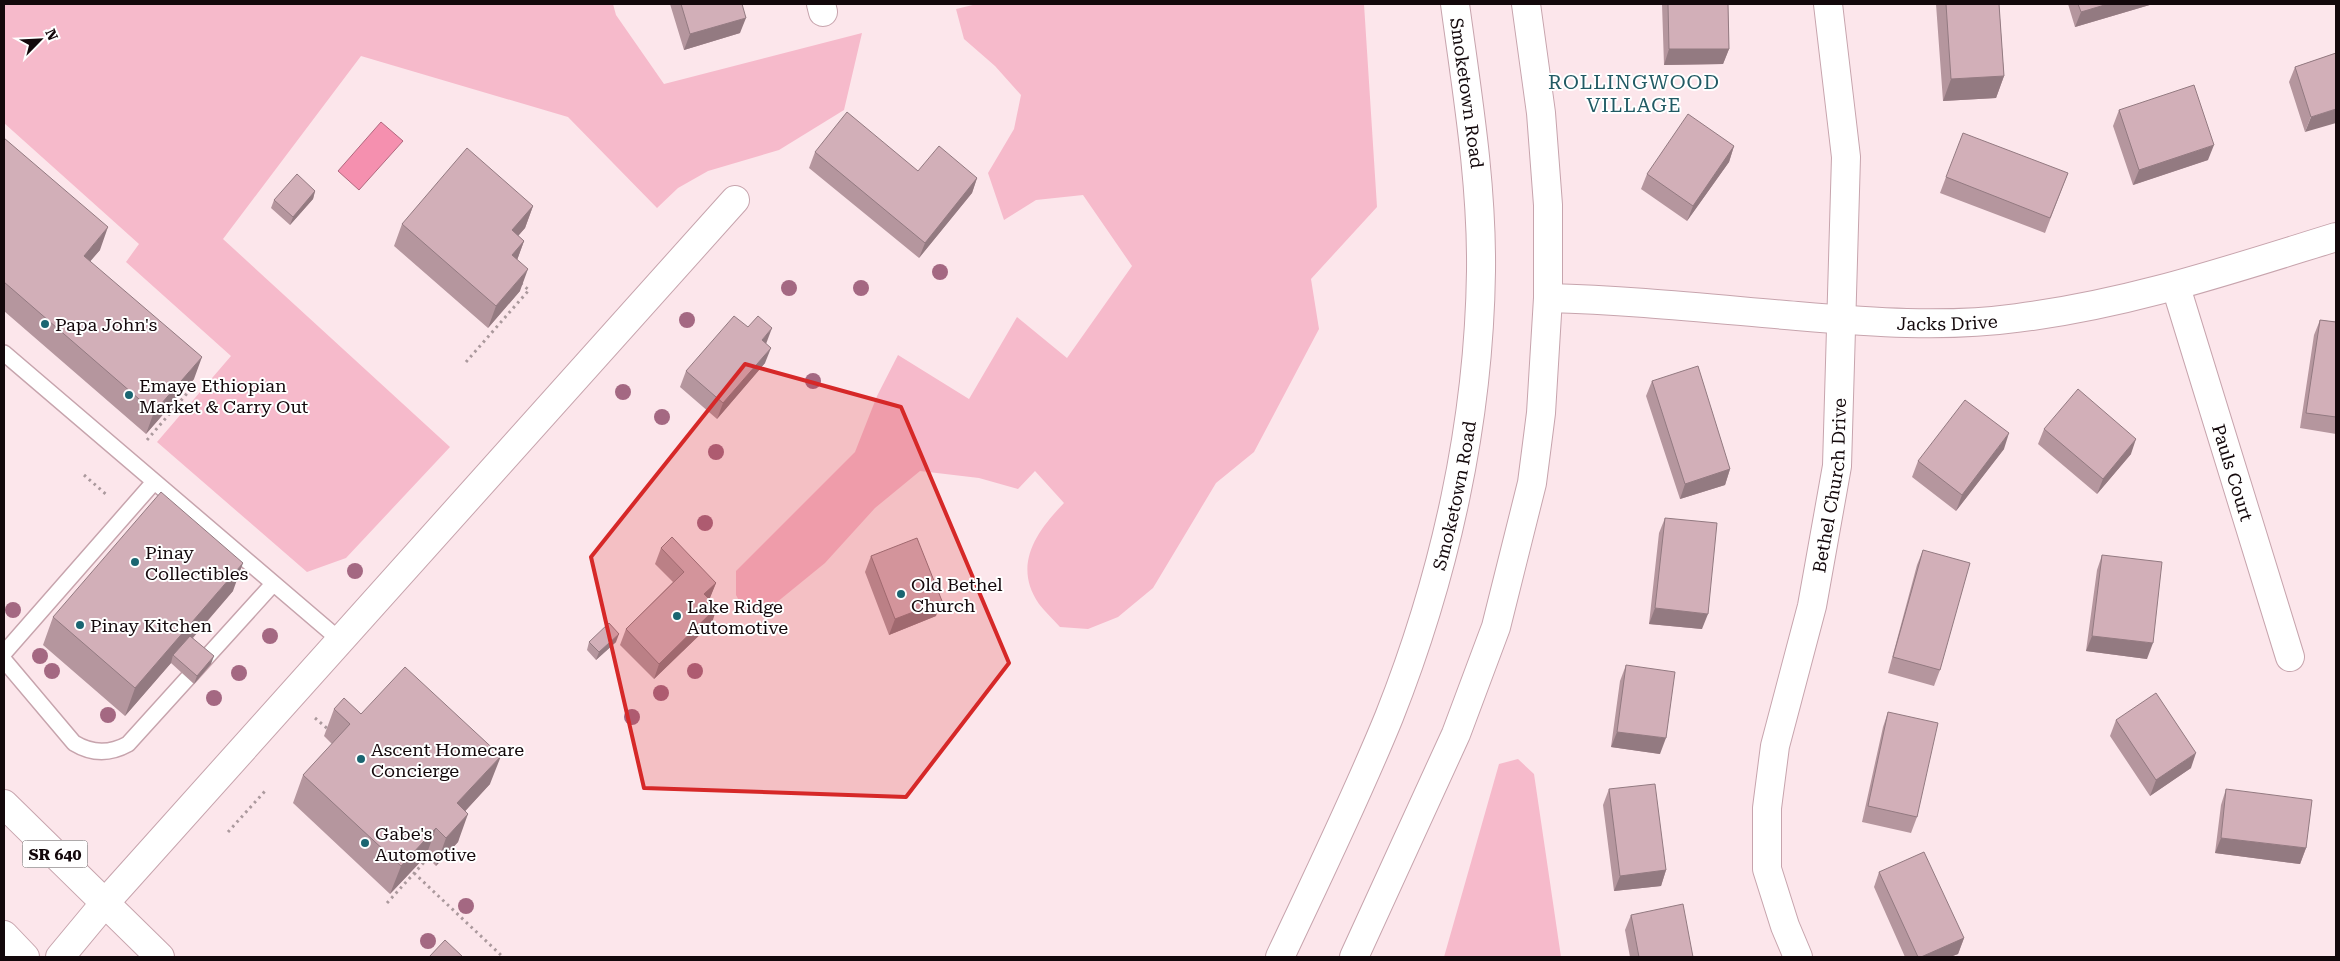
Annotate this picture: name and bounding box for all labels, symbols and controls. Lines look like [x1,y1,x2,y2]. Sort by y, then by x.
north arrow [15,15,65,65]
street label: Smoketown Road [1446,16,1488,170]
text: N [42,27,61,43]
district label: ROLLINGWOOD VILLAGE [1548,70,1720,117]
street label: Jacks Drive [1896,310,1998,334]
place label: Papa John's [55,314,157,335]
marker: Papa John's [39,318,51,330]
place label: Emaye Ethiopian Market & Carry Out [139,375,309,417]
marker: Emaye Ethiopian Market & Carry Out [123,389,135,401]
street label: Bethel Church Drive [1808,397,1849,574]
street label: Smoketown Road [1428,419,1479,572]
street label: Pauls Court [2208,421,2258,524]
place label: Pinay Collectibles [145,542,248,584]
marker: Pinay Collectibles [129,556,141,568]
place label: Old Bethel Church [911,574,1003,616]
marker: Old Bethel Church [895,588,907,600]
place label: Lake Ridge Automotive [687,596,788,638]
marker: Lake Ridge Automotive [671,610,683,622]
place label: Pinay Kitchen [90,615,212,636]
marker: Pinay Kitchen [74,619,86,631]
place label: Ascent Homecare Concierge [371,739,524,781]
marker: Ascent Homecare Concierge [355,753,367,765]
place label: Gabe's Automotive [375,823,476,865]
marker: Gabe's Automotive [359,837,371,849]
road number: SR 640 [22,841,88,868]

